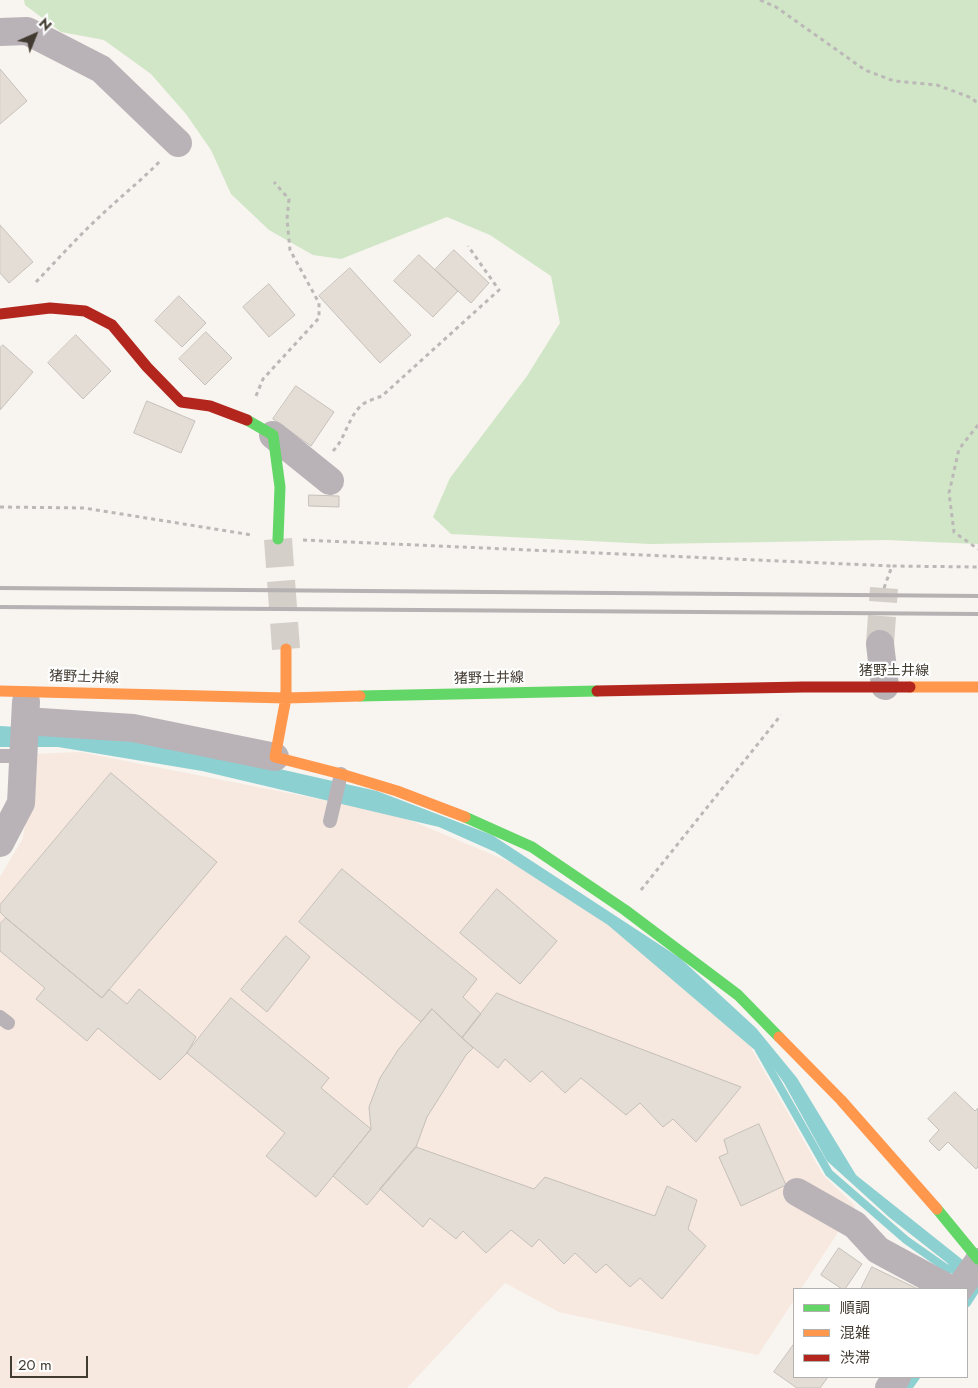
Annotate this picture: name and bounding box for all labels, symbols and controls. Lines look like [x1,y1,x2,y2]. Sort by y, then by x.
north arrow [10,10,60,60]
text: N [34,13,56,35]
street label: 猪野土井線 [859,664,929,680]
street label: 猪野土井線 [49,668,119,688]
street label: 猪野土井線 [454,670,524,688]
legend [793,1288,968,1378]
text: 順調 [840,1297,870,1319]
text: 混雑 [840,1322,870,1344]
scale bar [12,1346,90,1378]
text: 渋滞 [840,1347,870,1369]
text: 20 m [18,1354,52,1376]

